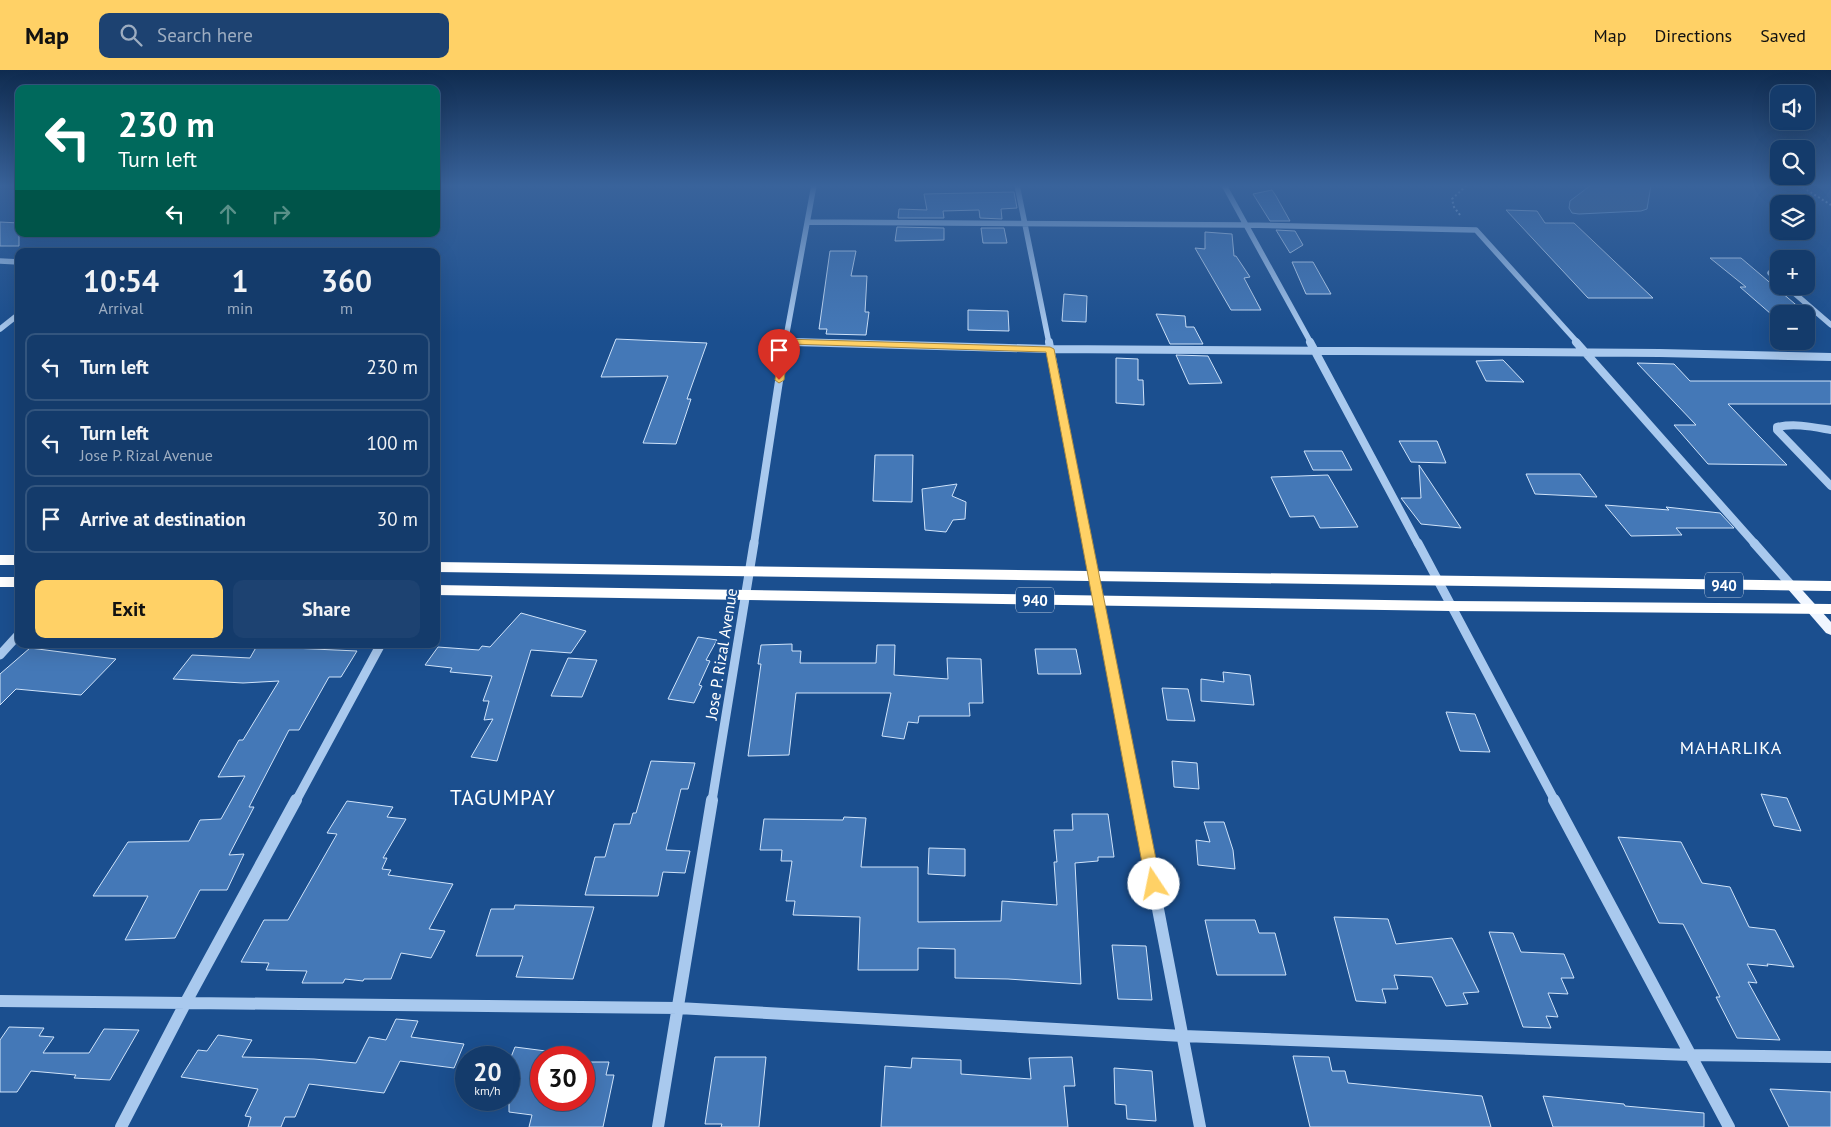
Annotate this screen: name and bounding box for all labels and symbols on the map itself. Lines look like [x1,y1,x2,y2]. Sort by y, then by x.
pin [758,329,800,380]
road number: 940 [1705,572,1743,598]
street label: Jose P. Rizal Avenue [701,587,741,722]
road number: 940 [1016,588,1054,612]
district label: MAHARLIKA [1680,736,1782,759]
district label: TAGUMPAY [450,784,556,811]
position arrow [1127,857,1179,909]
speed limit sign: 30 [530,1046,595,1111]

